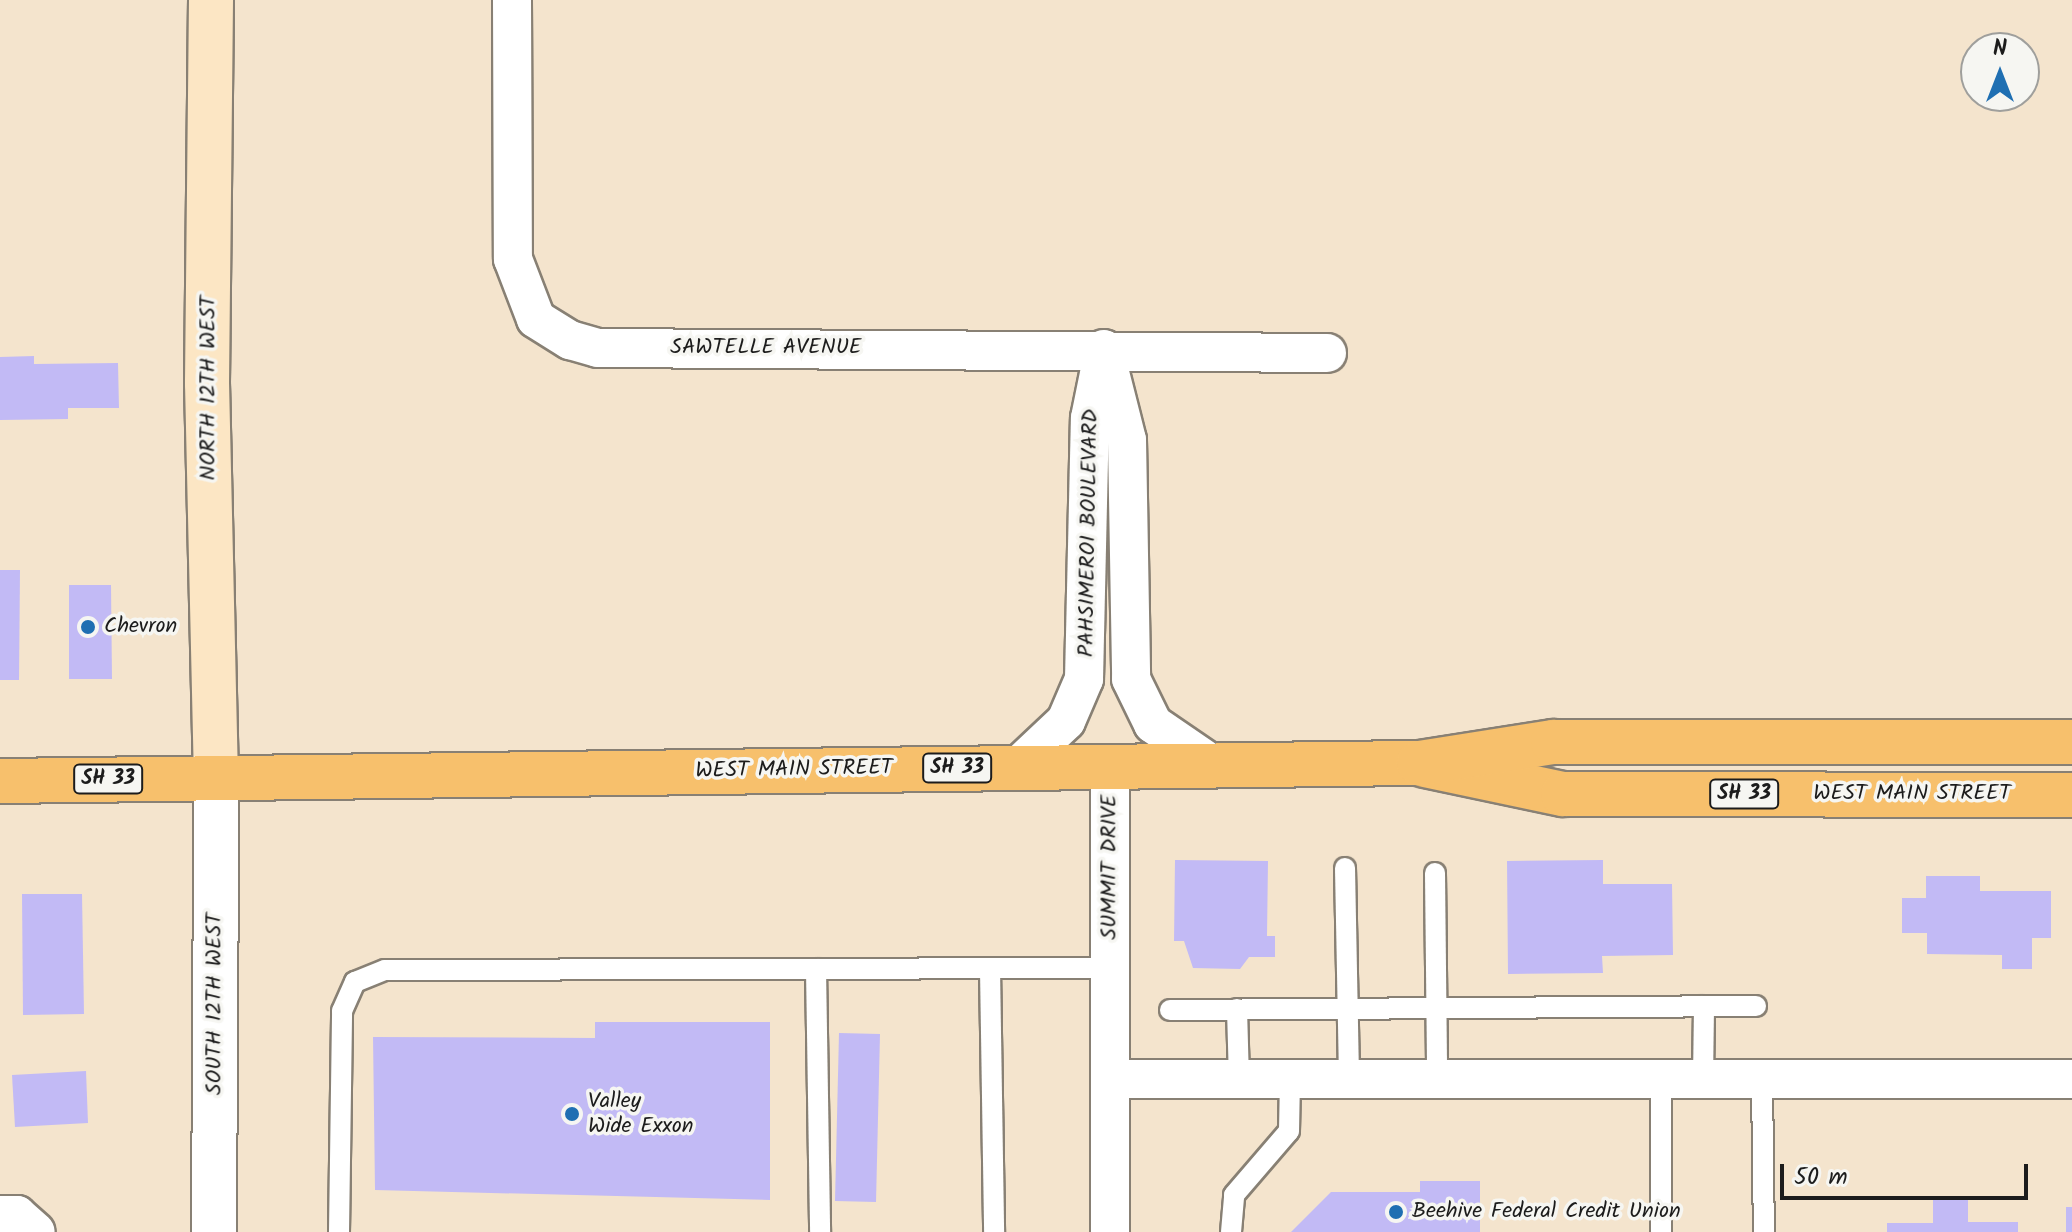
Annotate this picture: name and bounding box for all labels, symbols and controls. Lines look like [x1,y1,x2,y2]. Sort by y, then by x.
north arrow [1960,32,2040,112]
text: N [1993,32,2007,67]
street label: NORTH 12TH WEST [196,295,222,481]
street label: SAWTELLE AVENUE [670,335,862,361]
street label: PAHSIMEROI BOULEVARD [1074,409,1104,657]
place label: Chevron [104,614,177,640]
marker: Chevron [79,618,97,636]
road number: SH 33 [921,752,993,784]
street label: WEST MAIN STREET [695,755,893,785]
road number: SH 33 [72,763,144,795]
road number: SH 33 [1708,778,1780,810]
street label: WEST MAIN STREET [1813,781,2011,807]
street label: SUMMIT DRIVE [1097,794,1123,940]
street label: SOUTH 12TH WEST [202,913,228,1095]
place label: Valley Wide Exxon [588,1088,693,1140]
marker: Valley Wide Exxon [563,1105,581,1123]
scale bar [1784,1148,2032,1198]
text: 50 m [1794,1158,1848,1197]
place label: Beehive Federal Credit Union [1412,1199,1681,1225]
marker: Beehive Federal Credit Union [1387,1203,1405,1221]

